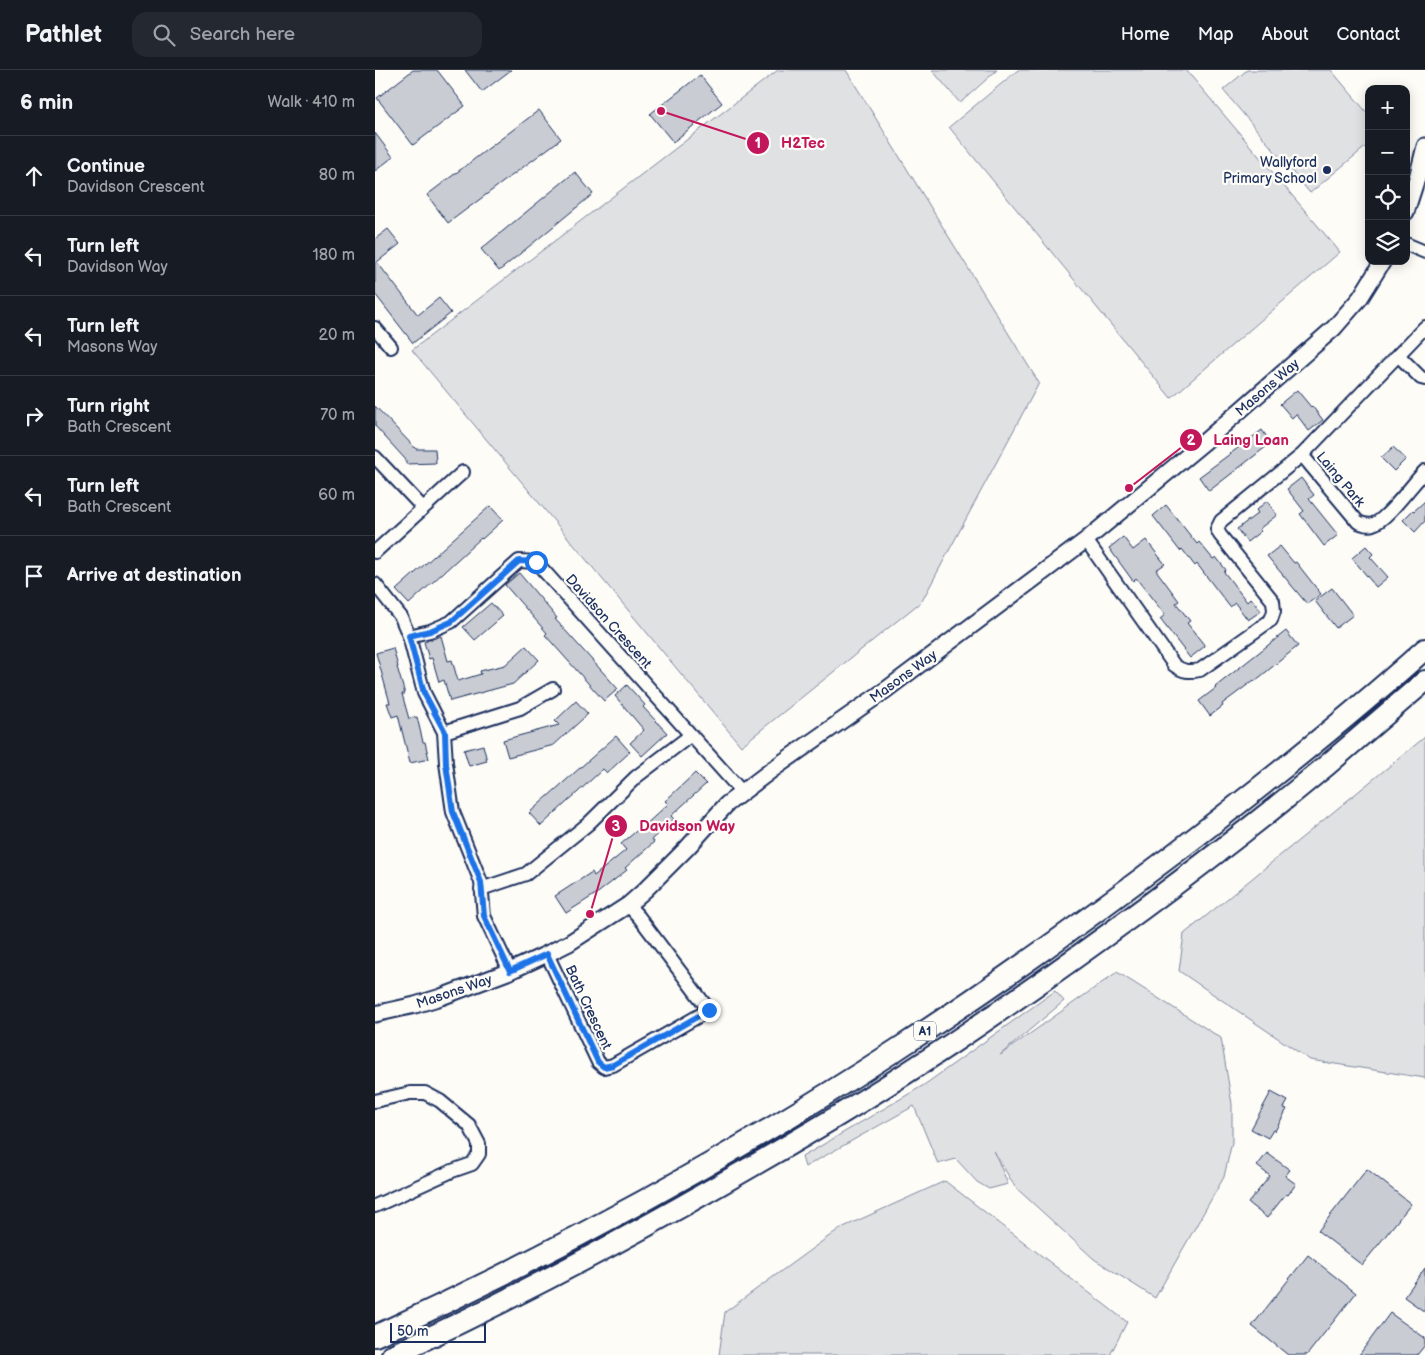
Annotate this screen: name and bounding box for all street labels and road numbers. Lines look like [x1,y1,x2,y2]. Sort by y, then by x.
street label: Masons Way [1232,355,1303,420]
street label: Laing Park [1313,448,1369,510]
street label: Davidson Crescent [562,571,656,672]
street label: Masons Way [866,646,941,707]
street label: Bath Crescent [562,962,616,1053]
street label: Masons Way [414,970,495,1012]
road number: A1 [914,1021,936,1040]

